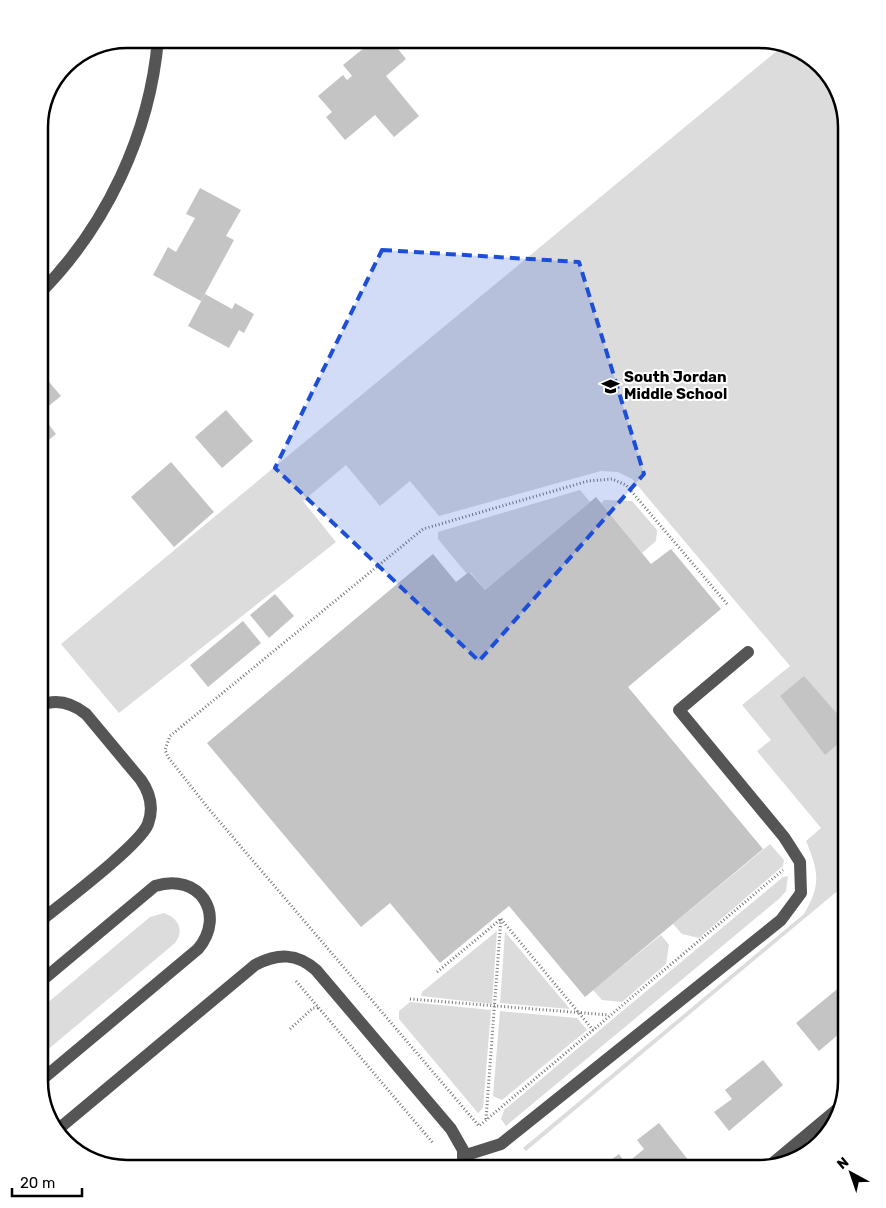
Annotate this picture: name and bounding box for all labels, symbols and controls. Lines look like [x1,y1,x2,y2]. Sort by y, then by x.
place label: South Jordan Middle School [624,368,727,403]
school or university icon: South Jordan Middle School [600,376,620,396]
north arrow [826,1148,876,1198]
text: N [834,1154,852,1173]
scale bar [12,1166,82,1198]
text: 20 m [20,1174,55,1192]

